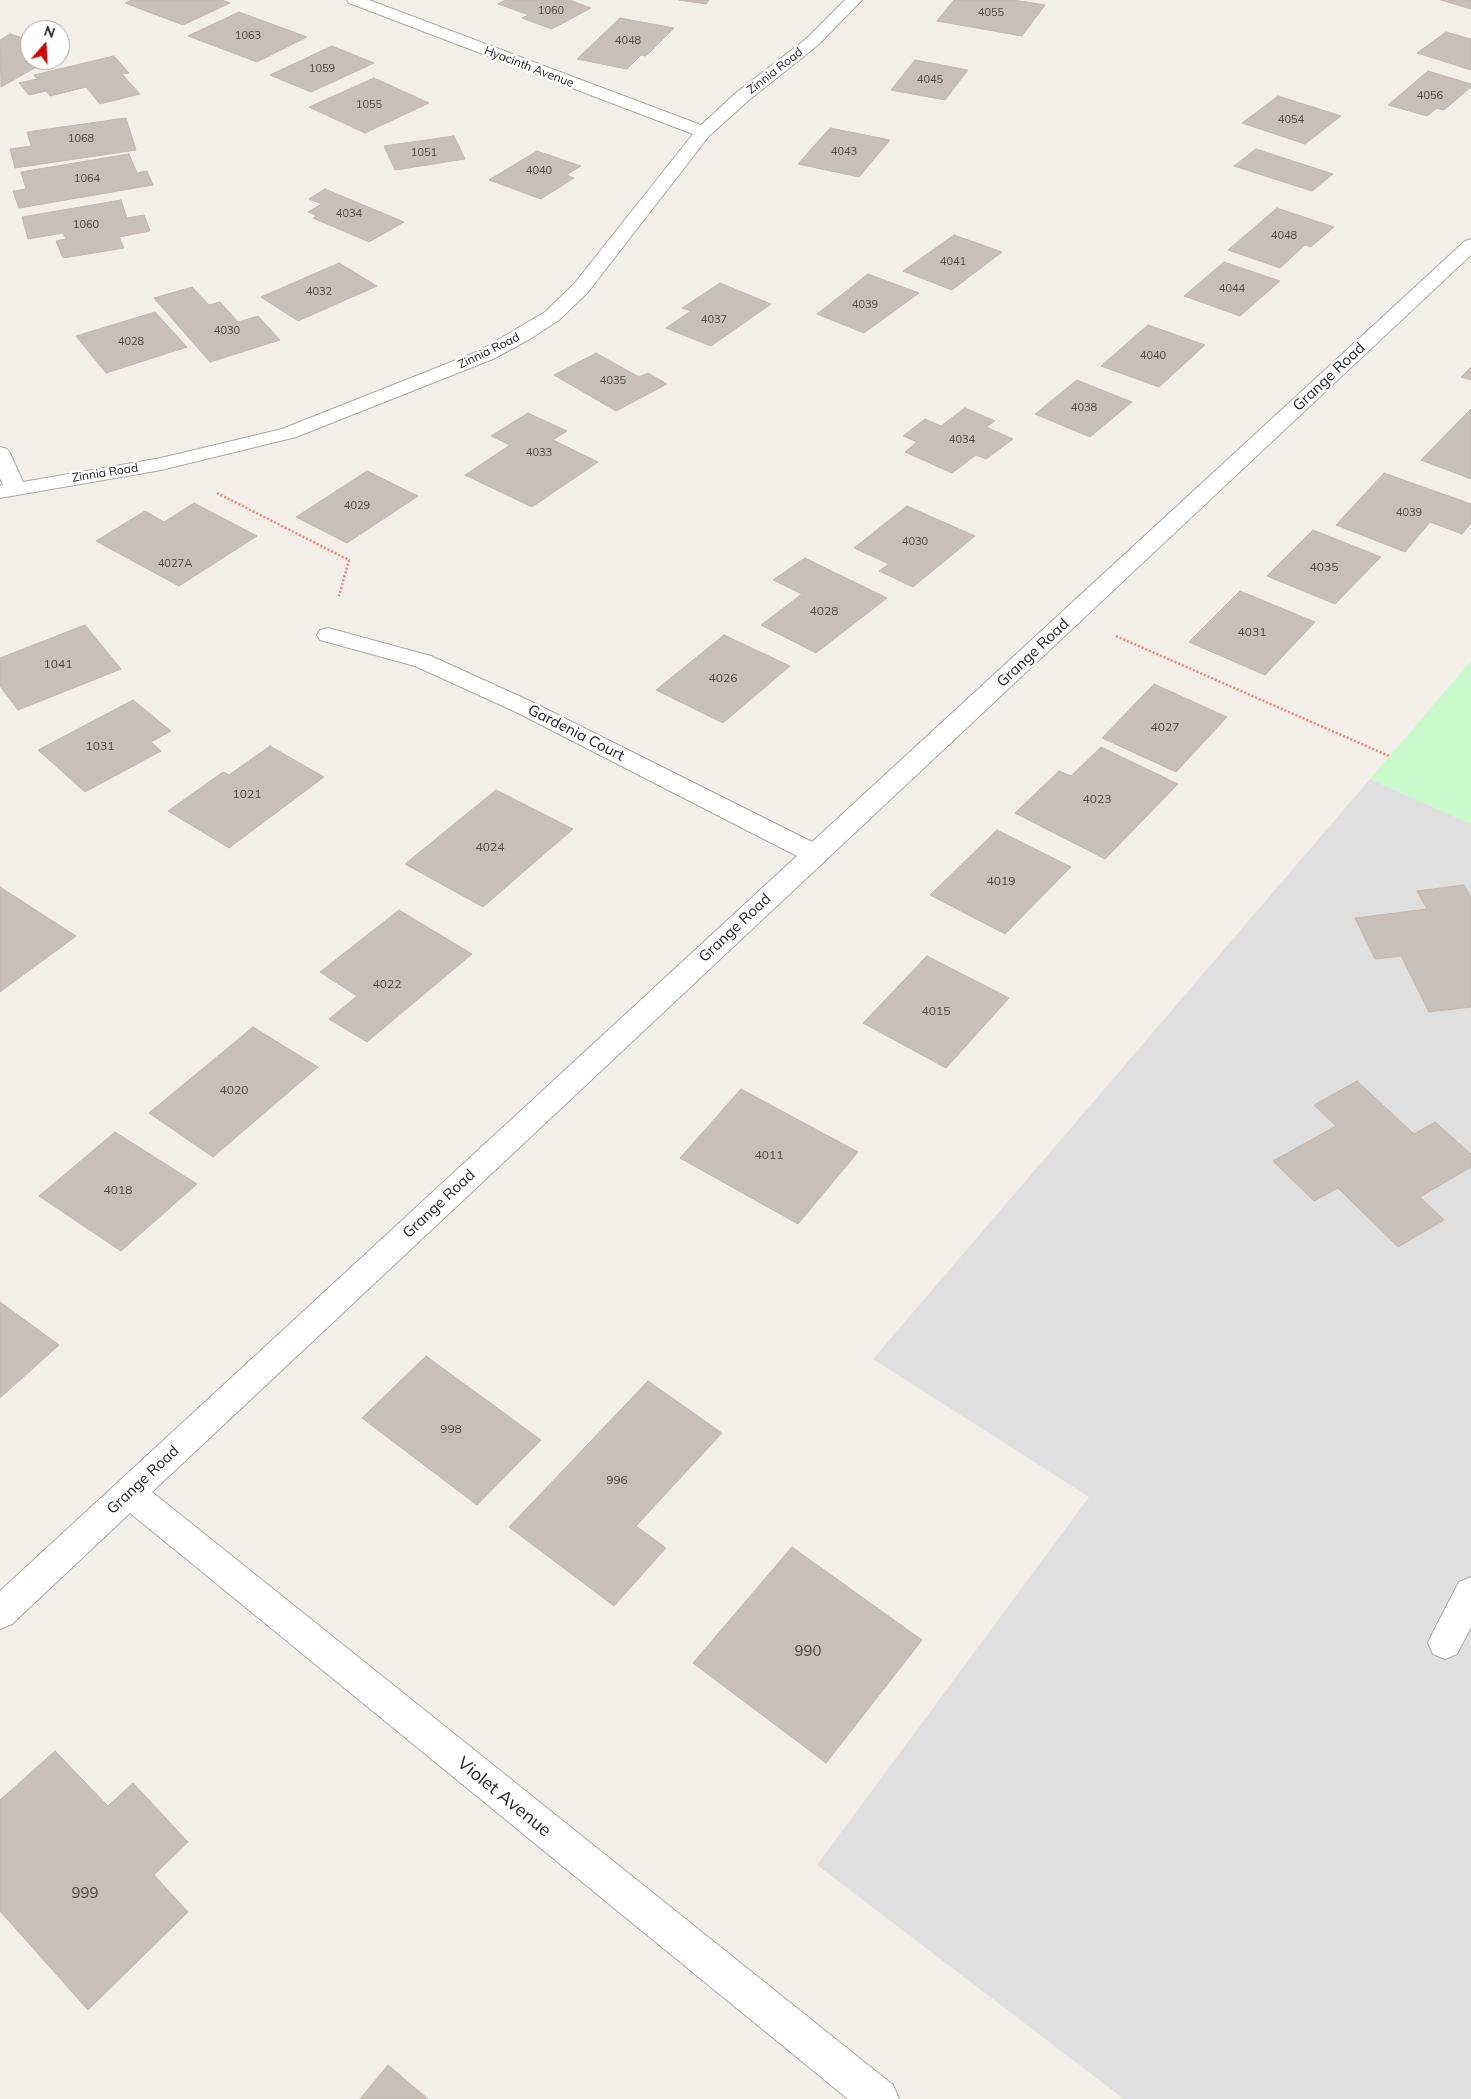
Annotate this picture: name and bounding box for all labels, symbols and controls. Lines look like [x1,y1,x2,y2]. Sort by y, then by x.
house number: 1060 [538,4,564,18]
house number: 4055 [978,6,1004,20]
north arrow [20,20,70,70]
text: N [42,22,57,42]
house number: 1063 [235,29,261,43]
house number: 4048 [615,34,641,48]
street label: Hyacinth Avenue [482,43,576,91]
street label: Zinnia Road [744,45,806,97]
house number: 1059 [309,62,335,76]
house number: 4045 [917,73,943,87]
house number: 4056 [1417,89,1443,103]
house number: 1055 [356,98,382,112]
house number: 4054 [1278,113,1304,127]
house number: 1068 [68,132,94,146]
house number: 4043 [831,145,857,159]
house number: 1051 [411,146,437,160]
house number: 4040 [526,164,552,178]
house number: 1064 [74,172,100,186]
house number: 4034 [336,207,362,221]
house number: 1060 [73,218,99,232]
house number: 4048 [1271,229,1297,243]
house number: 4041 [940,255,966,269]
house number: 4044 [1219,282,1245,296]
house number: 4032 [306,285,332,299]
house number: 4039 [852,298,878,312]
house number: 4037 [701,313,727,327]
house number: 4030 [214,324,240,338]
street label: Zinnia Road [456,330,522,372]
house number: 4028 [118,335,144,349]
street label: Grange Road [1289,339,1369,415]
house number: 4040 [1140,349,1166,363]
house number: 4035 [600,374,626,388]
house number: 4038 [1071,401,1097,415]
house number: 4034 [949,433,975,447]
house number: 4033 [526,446,552,460]
street label: Zinnia Road [71,461,139,485]
house number: 4029 [344,499,370,513]
house number: 4039 [1396,506,1422,520]
house number: 4030 [902,535,928,549]
house number: 4027A [158,557,192,571]
house number: 4035 [1310,560,1338,574]
house number: 4028 [810,604,838,618]
street label: Grange Road [993,615,1073,691]
house number: 4031 [1238,625,1266,639]
house number: 1041 [44,657,72,671]
house number: 4026 [709,671,737,685]
street label: Gardenia Court [525,701,627,765]
house number: 4027 [1151,720,1179,734]
house number: 1031 [86,739,114,753]
house number: 1021 [233,787,261,801]
house number: 4023 [1083,792,1111,806]
house number: 4024 [476,840,504,854]
house number: 4019 [987,874,1015,888]
street label: Grange Road [695,890,775,966]
house number: 4022 [373,977,401,991]
house number: 4015 [922,1004,950,1018]
house number: 4020 [220,1083,248,1097]
house number: 4011 [755,1148,783,1162]
street label: Grange Road [399,1166,479,1242]
house number: 4018 [104,1183,132,1197]
house number: 998 [440,1422,462,1436]
street label: Grange Road [103,1442,183,1518]
house number: 996 [606,1473,628,1487]
house number: 990 [795,1642,821,1660]
street label: Violet Avenue [453,1752,555,1842]
house number: 999 [72,1884,98,1902]

